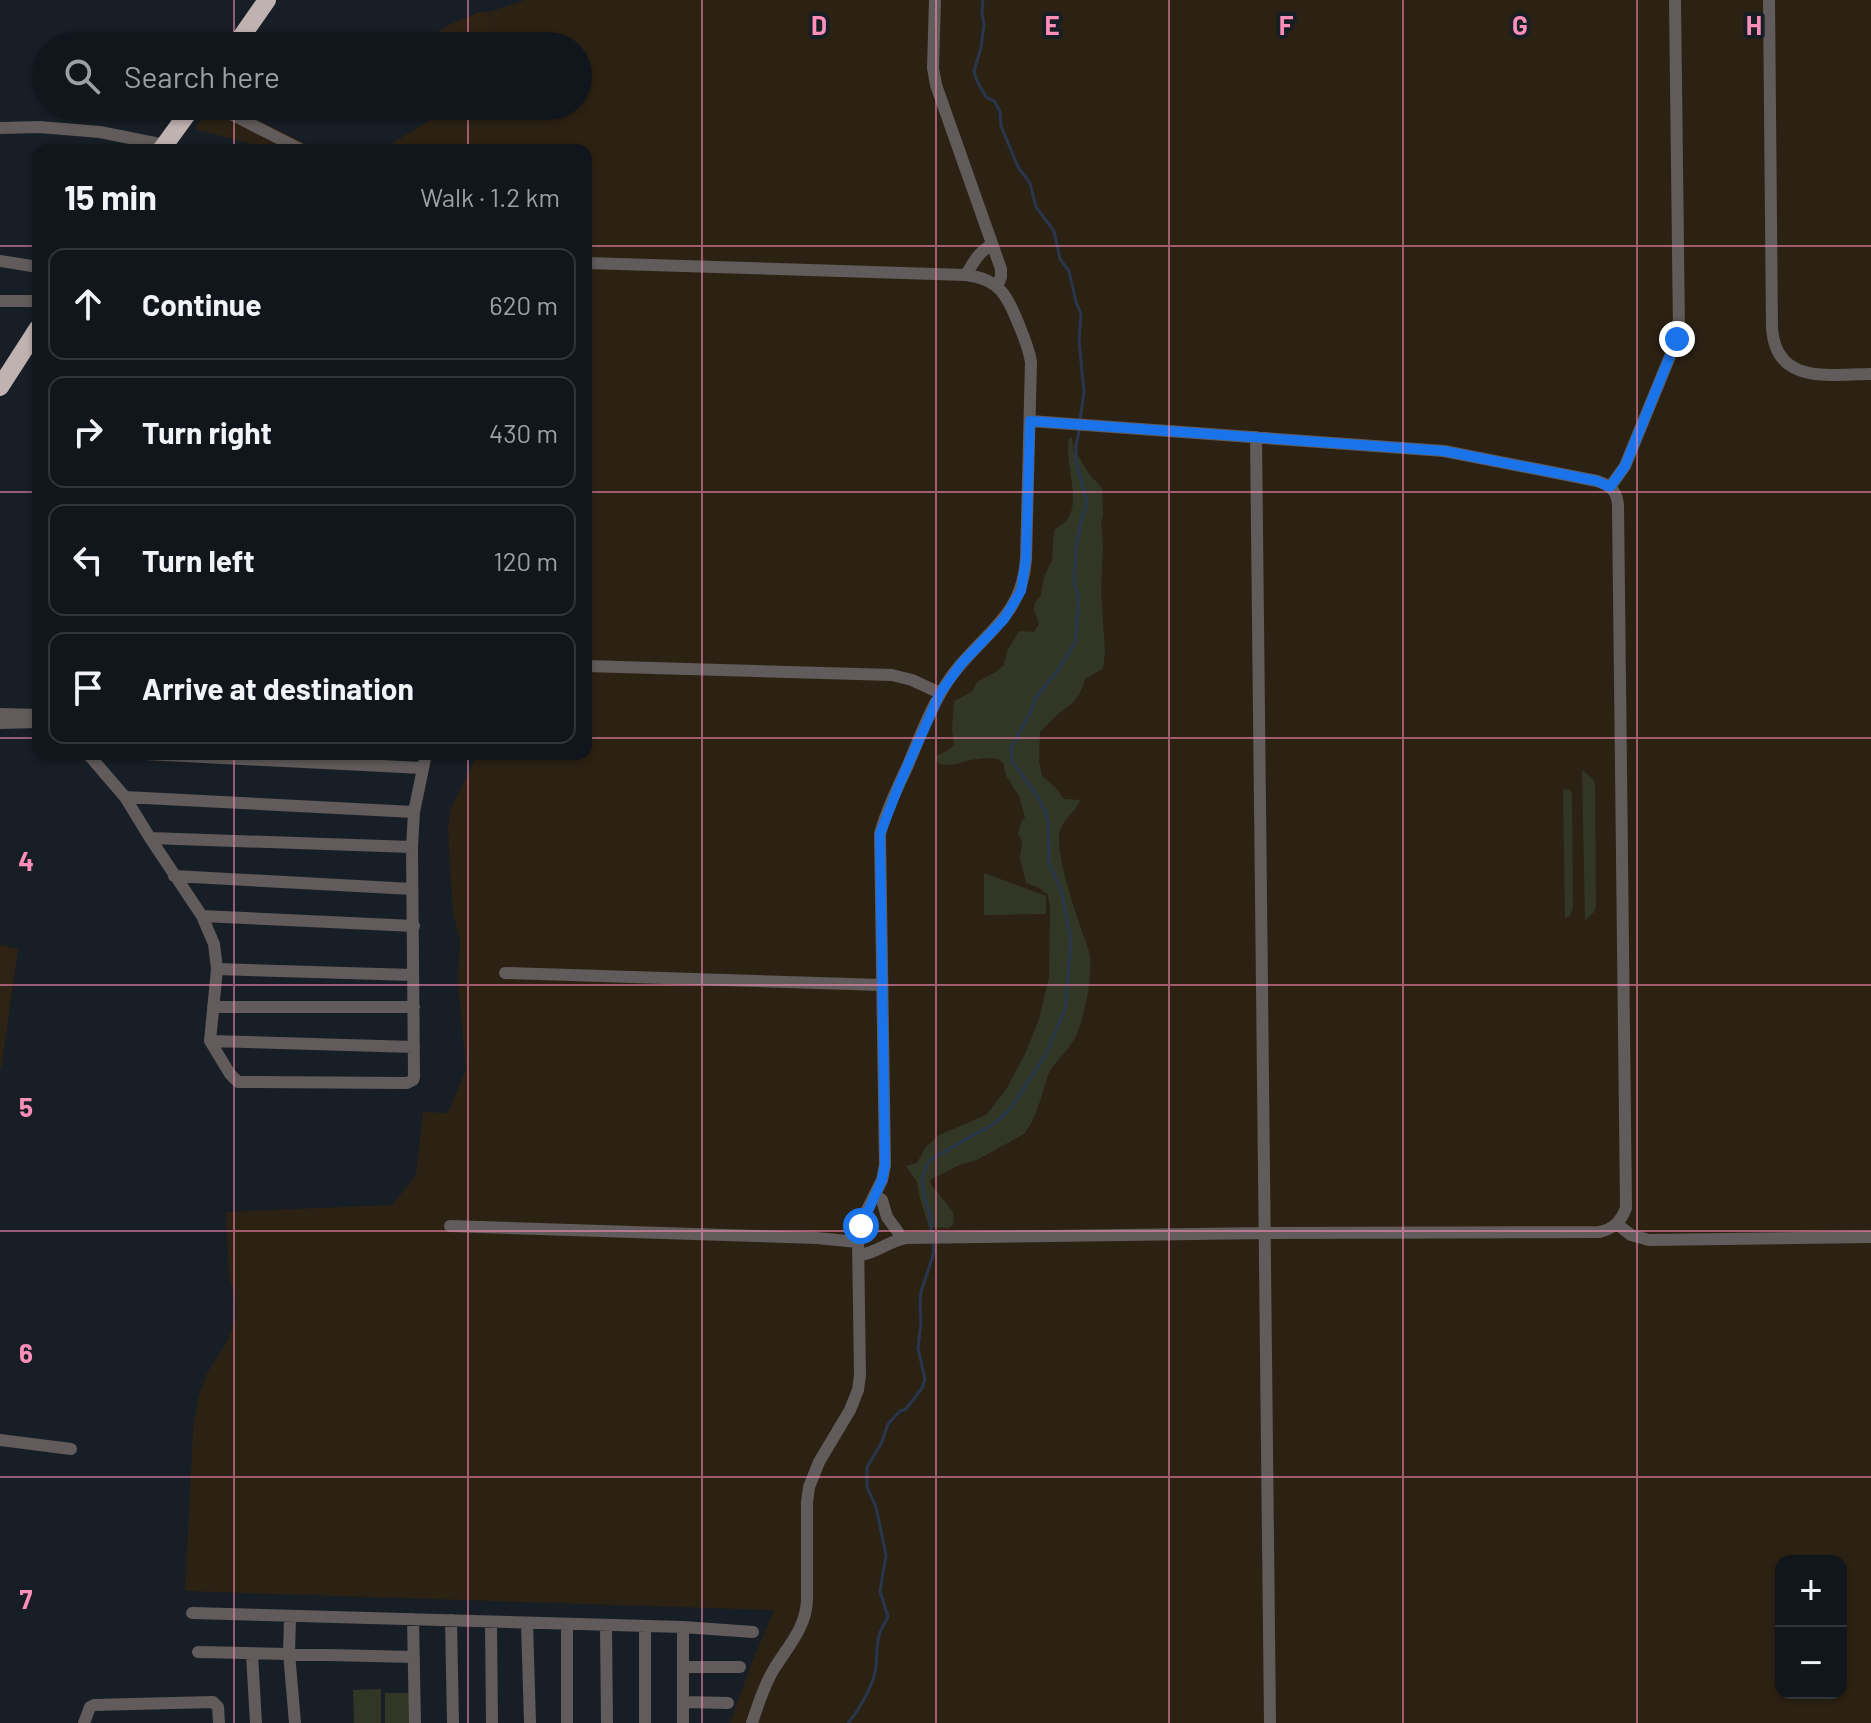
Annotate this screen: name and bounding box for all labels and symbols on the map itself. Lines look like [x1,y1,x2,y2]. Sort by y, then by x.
text: D [811,9,827,40]
text: E [1044,9,1060,40]
text: F [1279,9,1294,40]
text: G [1512,9,1528,40]
text: H [1746,9,1762,40]
route end [1659,321,1695,357]
text: 4 [18,845,34,876]
text: 5 [19,1091,33,1122]
route start [843,1208,879,1244]
text: 6 [19,1337,33,1368]
text: 7 [20,1583,33,1614]

